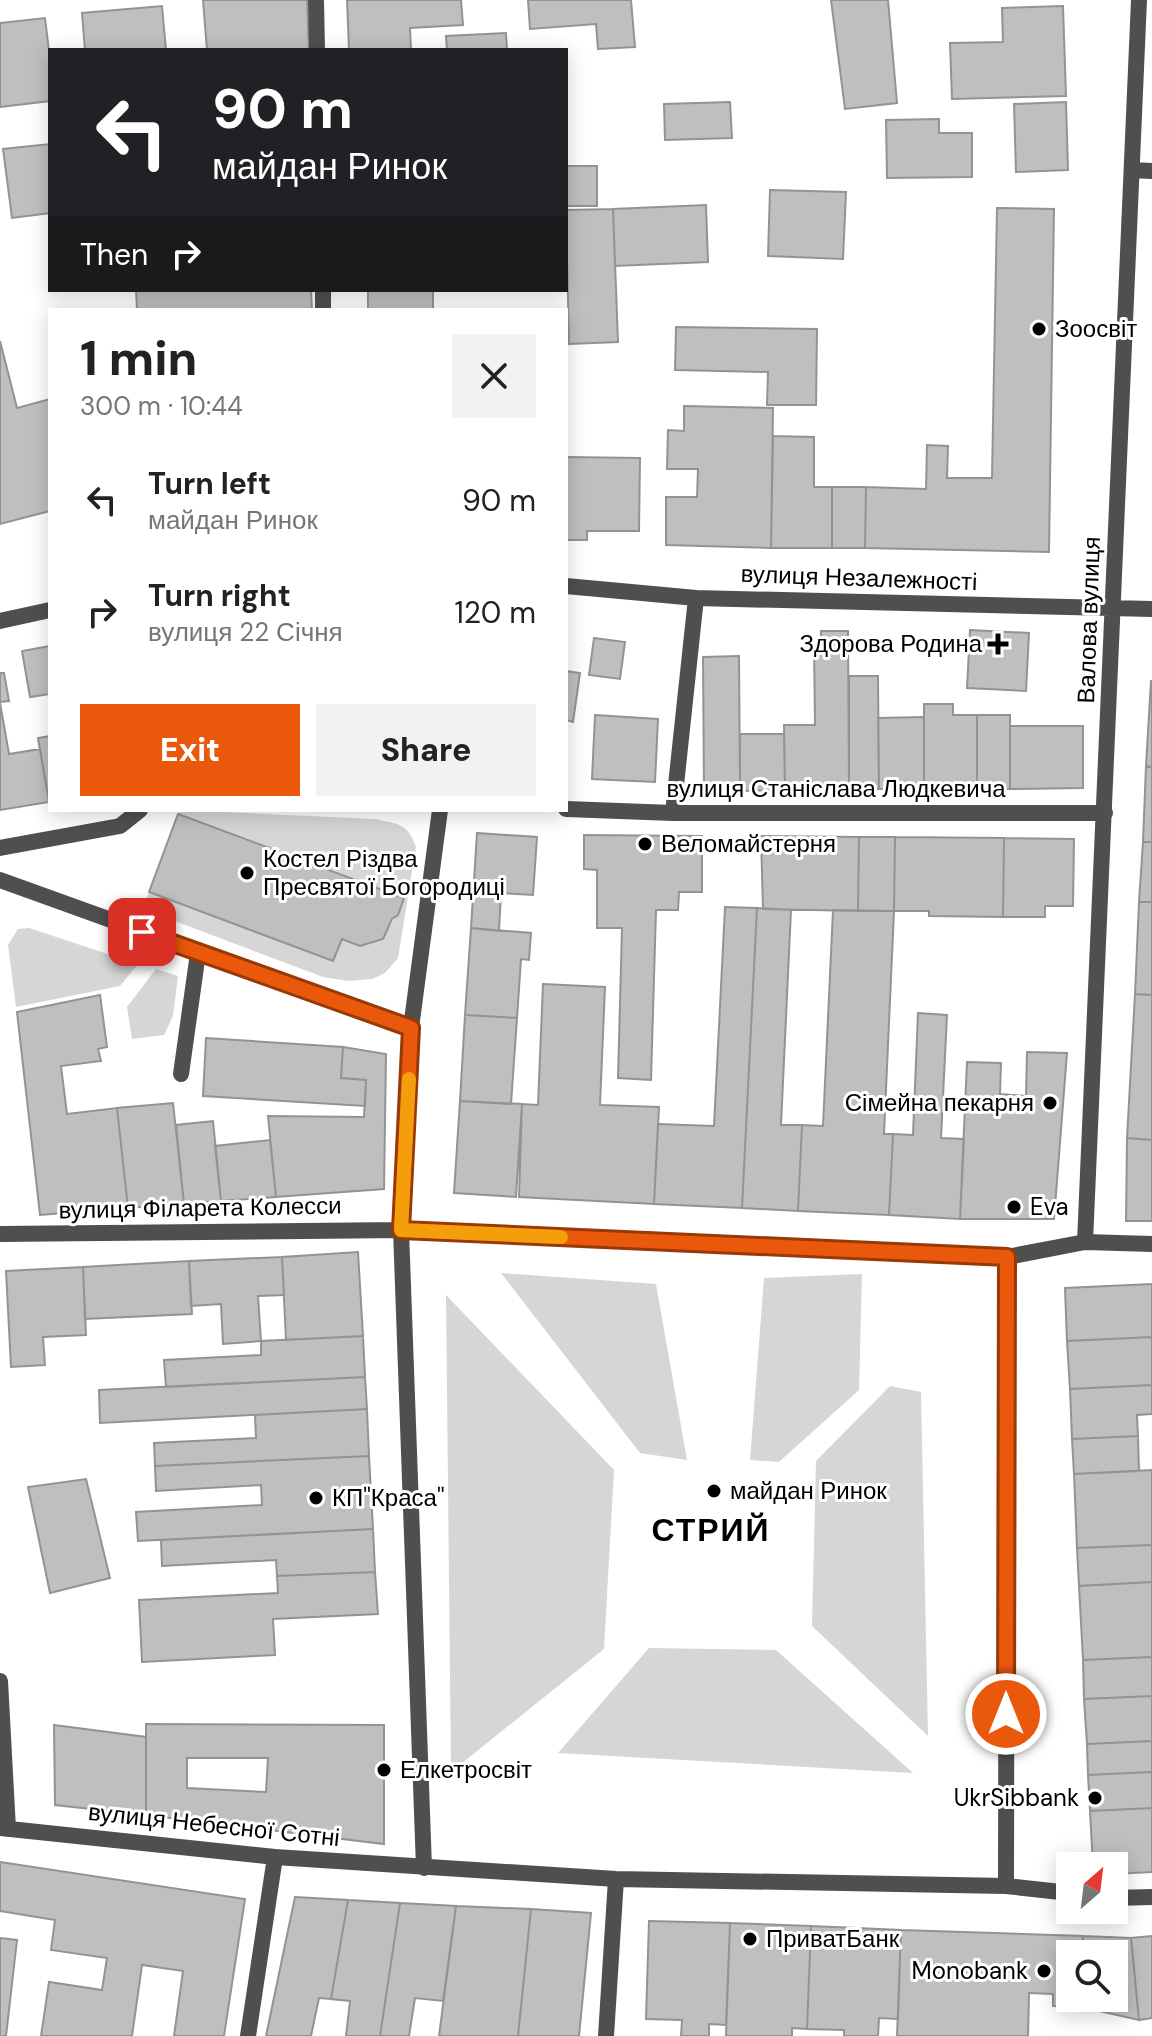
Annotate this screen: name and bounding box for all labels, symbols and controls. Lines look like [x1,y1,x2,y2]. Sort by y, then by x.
text: 90 m [212,72,353,145]
icon: left [80,80,184,184]
text: майдан Ринок [212,143,447,190]
icon: right [164,232,208,276]
text: Then [80,235,148,274]
place label: Зоосвіт [1055,313,1137,344]
marker: Зоосвіт [1030,320,1048,338]
text: 1 min [80,327,197,390]
button: close [452,334,536,418]
text: 300 m · 10:44 [80,389,243,423]
text: Turn left [148,464,271,503]
icon: left [80,478,124,522]
text: 90 m [462,481,536,520]
text: майдан Ринок [148,503,318,537]
street label: Валова вулиця [1070,536,1107,704]
street label: вулиця Незалежності [740,558,978,597]
text: Turn right [148,576,291,615]
icon: right [80,590,124,634]
text: 120 m [454,593,536,632]
text: вулиця 22 Січня [148,615,343,649]
place label: Здорова Родина [799,628,983,659]
marker: Здорова Родина [989,635,1007,653]
button: Exit [80,704,300,796]
button: Share [316,704,536,796]
street label: вулиця Станіслава Людкевича [666,773,1006,804]
place label: Веломайстерня [661,828,836,859]
marker: Веломайстерня [636,835,654,853]
place label: Костел Різдва Пресвятої Богородиці [263,843,505,902]
marker: Костел Різдва Пресвятої Богородиці [238,864,256,882]
pin [108,898,176,966]
icon: arrive [120,910,164,954]
place label: Сімейна пекарня [845,1087,1034,1118]
marker: Сімейна пекарня [1041,1094,1059,1112]
street label: вулиця Філарета Колесси [58,1190,342,1225]
place label: Eva [1030,1191,1069,1222]
marker: Eva [1005,1198,1023,1216]
place label: майдан Ринок [730,1475,887,1506]
place label: КП''Краса'' [332,1482,445,1513]
marker: майдан Ринок [705,1482,723,1500]
marker: КП''Краса'' [307,1489,325,1507]
district label: СТРИЙ [651,1509,771,1551]
position arrow [964,1672,1048,1756]
place label: Елкетросвіт [400,1754,532,1785]
marker: Елкетросвіт [375,1761,393,1779]
place label: UkrSibbank [954,1782,1079,1813]
marker: UkrSibbank [1086,1789,1104,1807]
street label: вулиця Небесної Сотні [87,1796,341,1853]
north arrow [1056,1852,1128,1924]
map controls [1056,1852,1128,2012]
place label: ПриватБанк [766,1923,900,1954]
marker: ПриватБанк [741,1930,759,1948]
button: search [1056,1940,1128,2012]
place label: Monobank [912,1955,1028,1986]
marker: Monobank [1035,1962,1053,1980]

